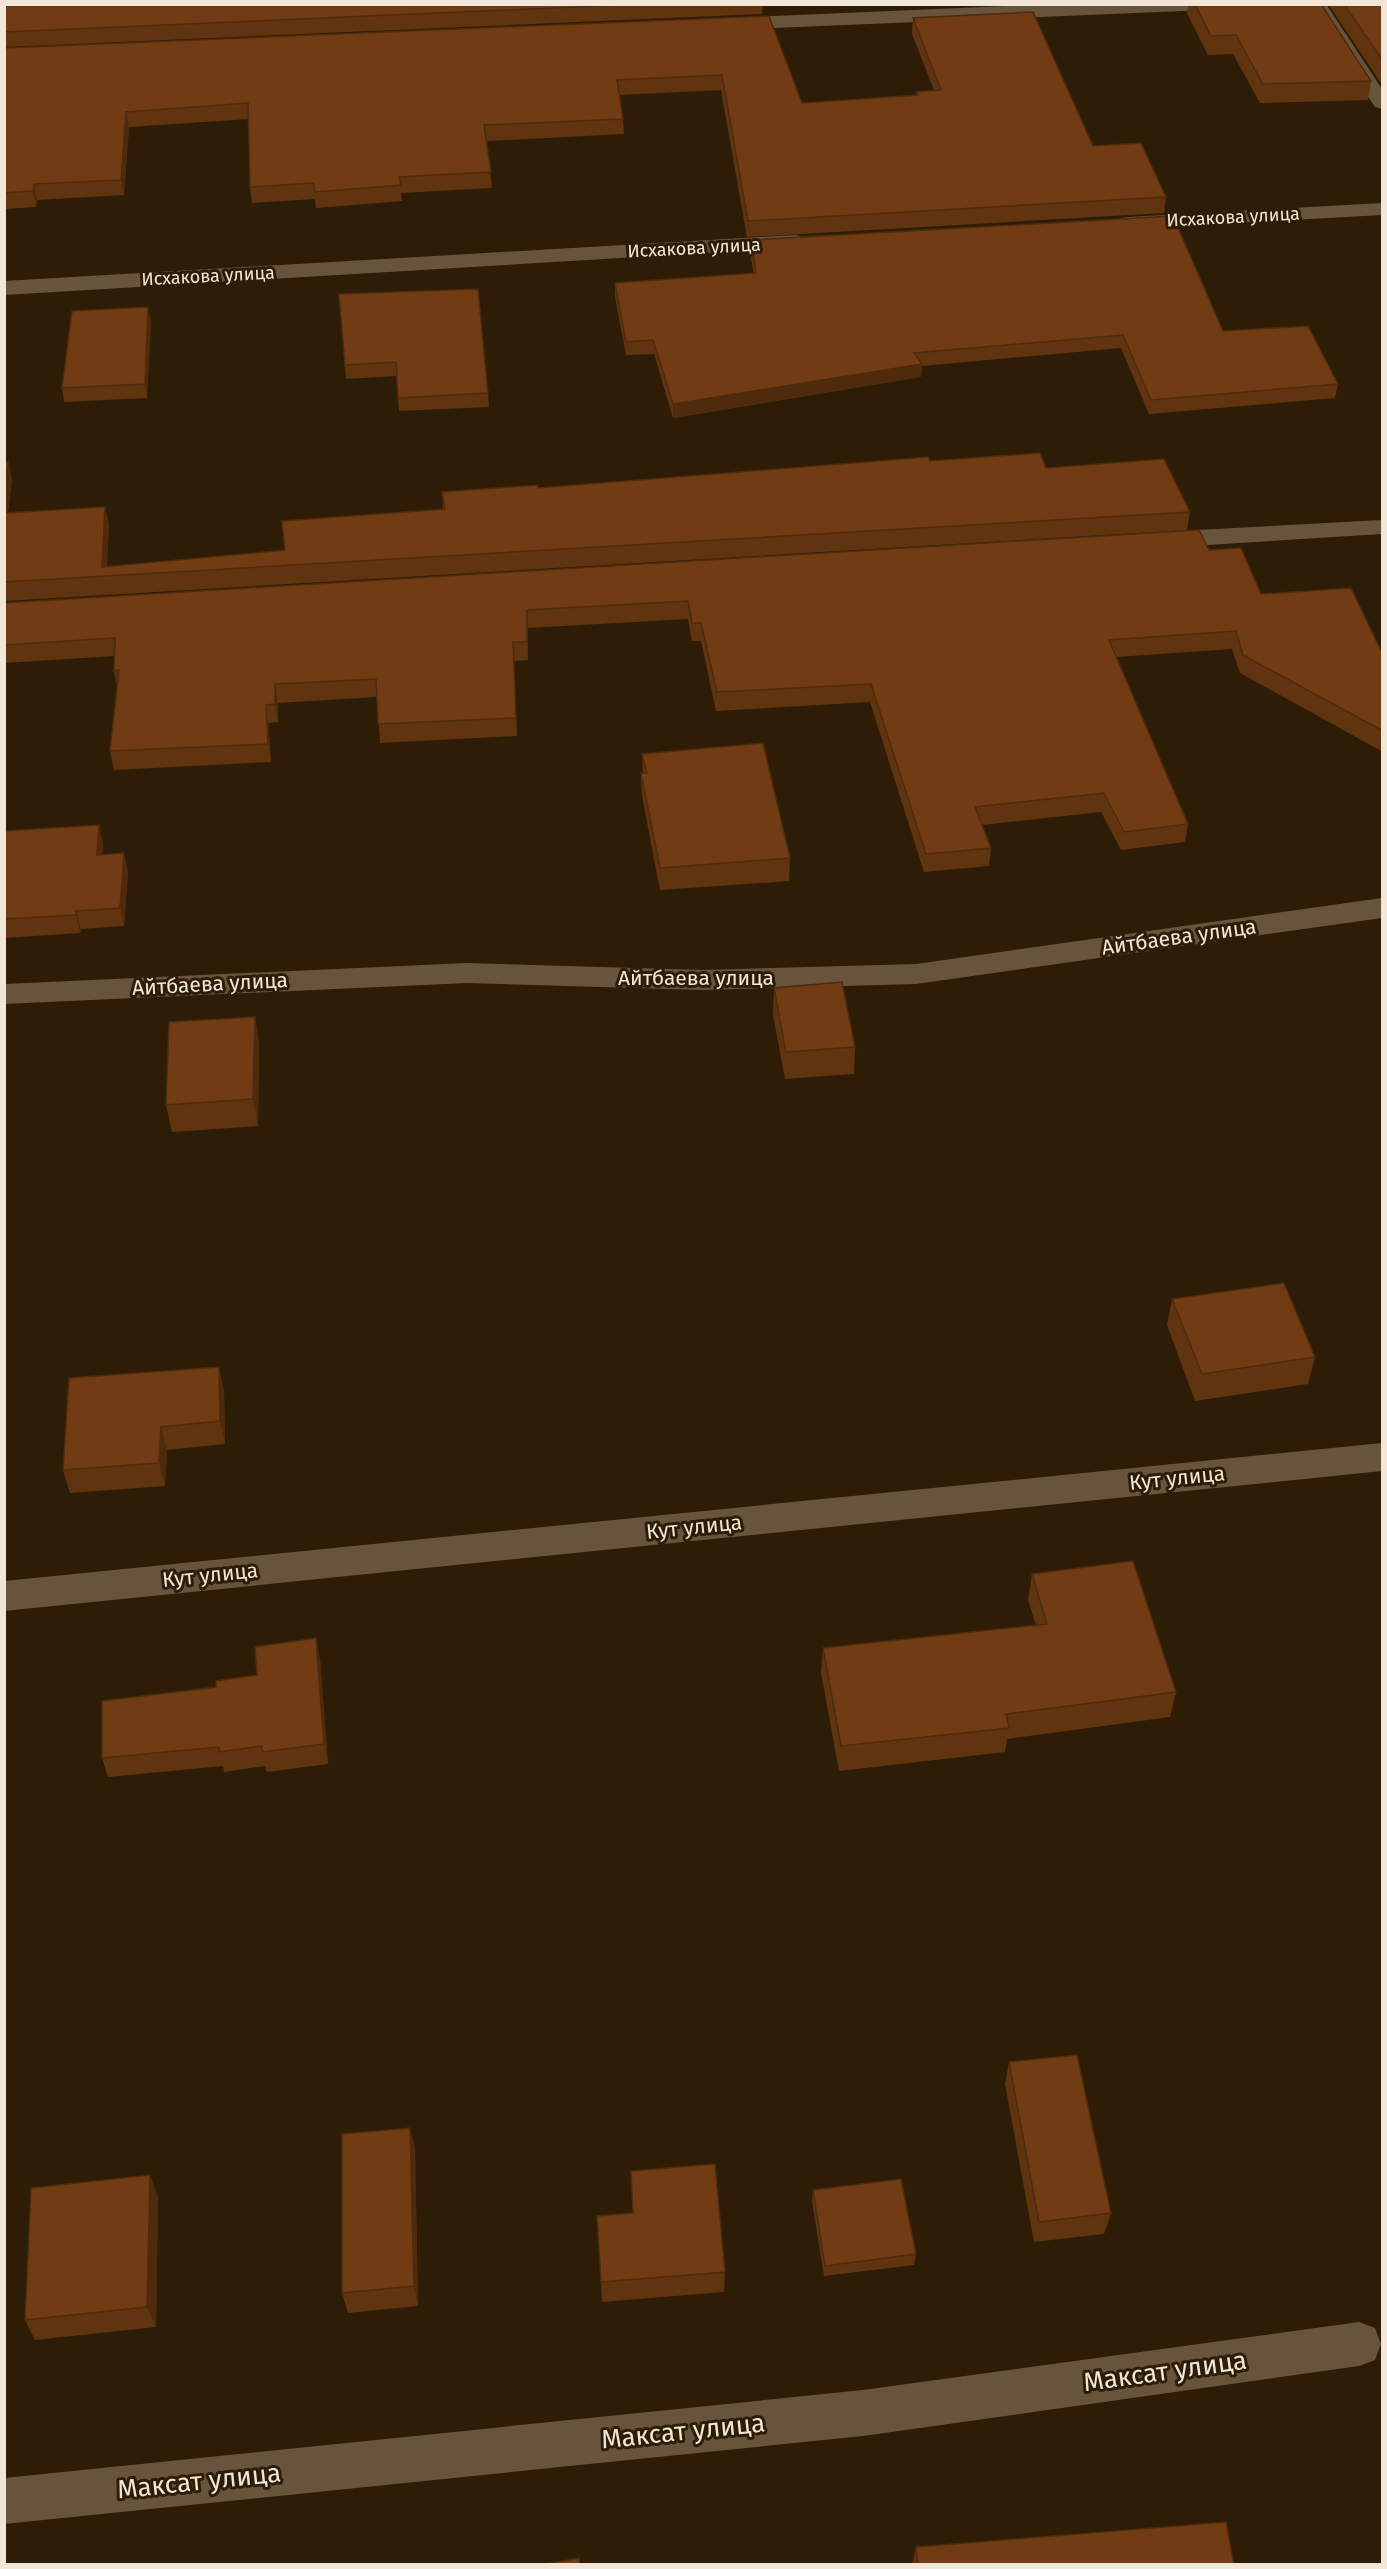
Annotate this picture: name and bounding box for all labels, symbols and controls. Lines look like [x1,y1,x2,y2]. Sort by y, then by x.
street label: Исхакова улица [1166,203,1300,231]
street label: Исхакова улица [627,234,761,262]
street label: Исхакова улица [141,262,275,290]
street label: Айтбаева улица [1100,913,1258,961]
street label: Айтбаева улица [618,965,774,991]
street label: Айтбаева улица [132,967,288,1001]
street label: Кут улица [1128,1460,1226,1496]
street label: Кут улица [645,1509,743,1545]
street label: Кут улица [161,1557,259,1593]
street label: Максат улица [1081,2345,1249,2398]
street label: Максат улица [600,2407,766,2456]
street label: Максат улица [116,2457,282,2506]

